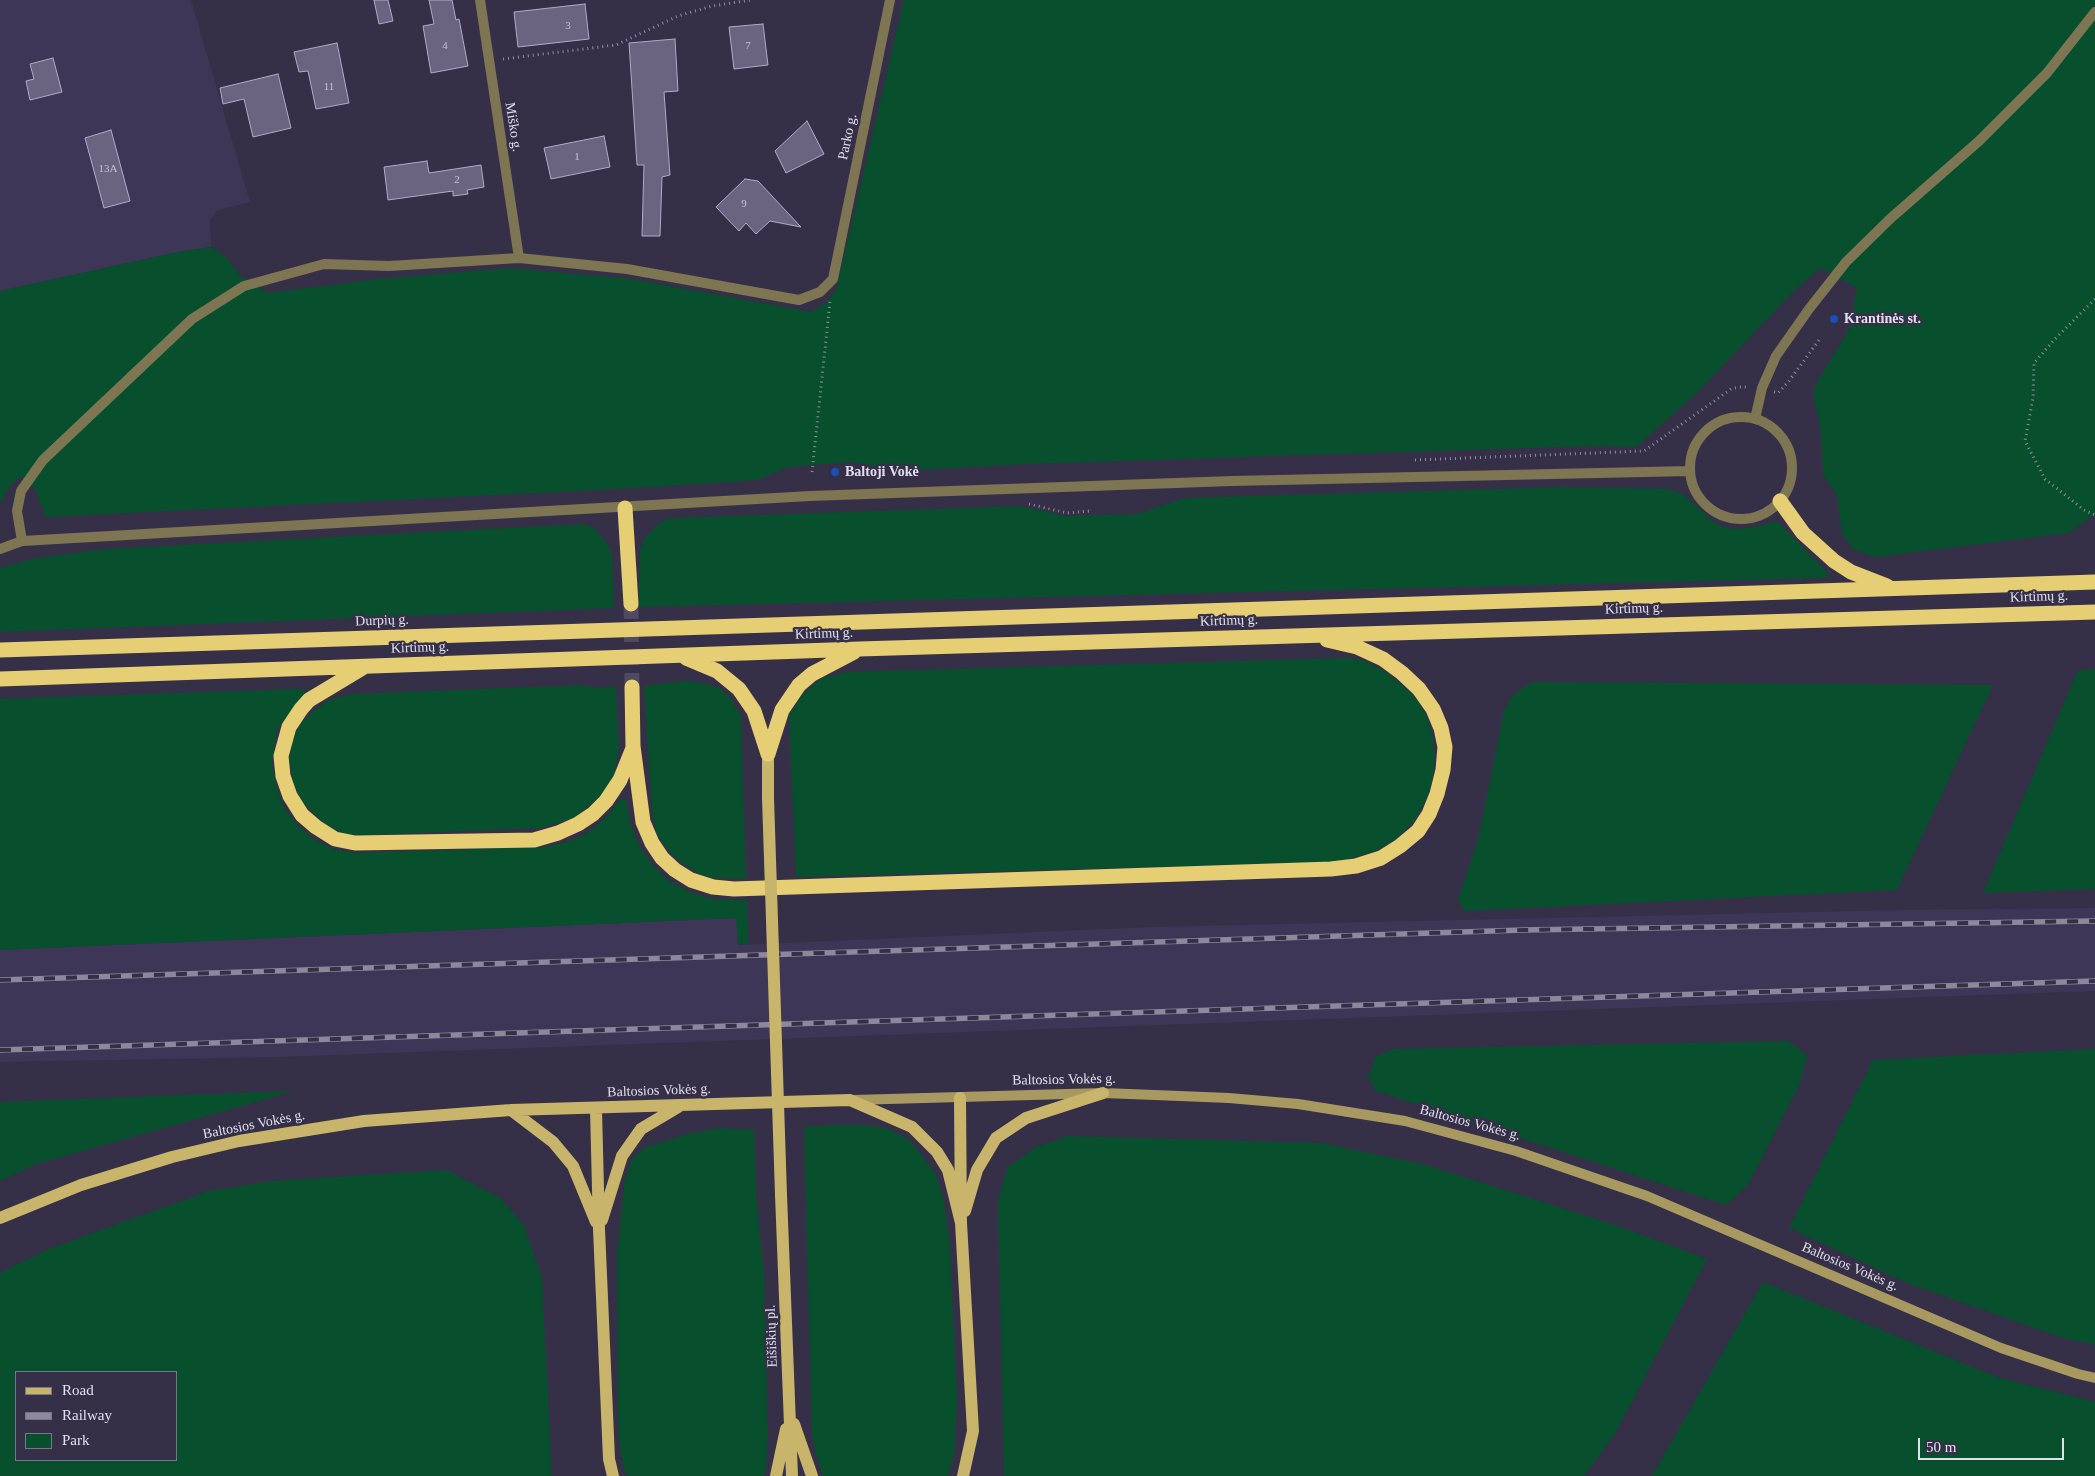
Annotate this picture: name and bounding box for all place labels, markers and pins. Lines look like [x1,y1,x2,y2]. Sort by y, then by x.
place label: Krantinės st. [1844,311,1921,327]
marker: Krantinės st. [1828,313,1840,325]
place label: Baltoji Vokė [845,464,919,480]
marker: Baltoji Vokė [829,466,841,478]

